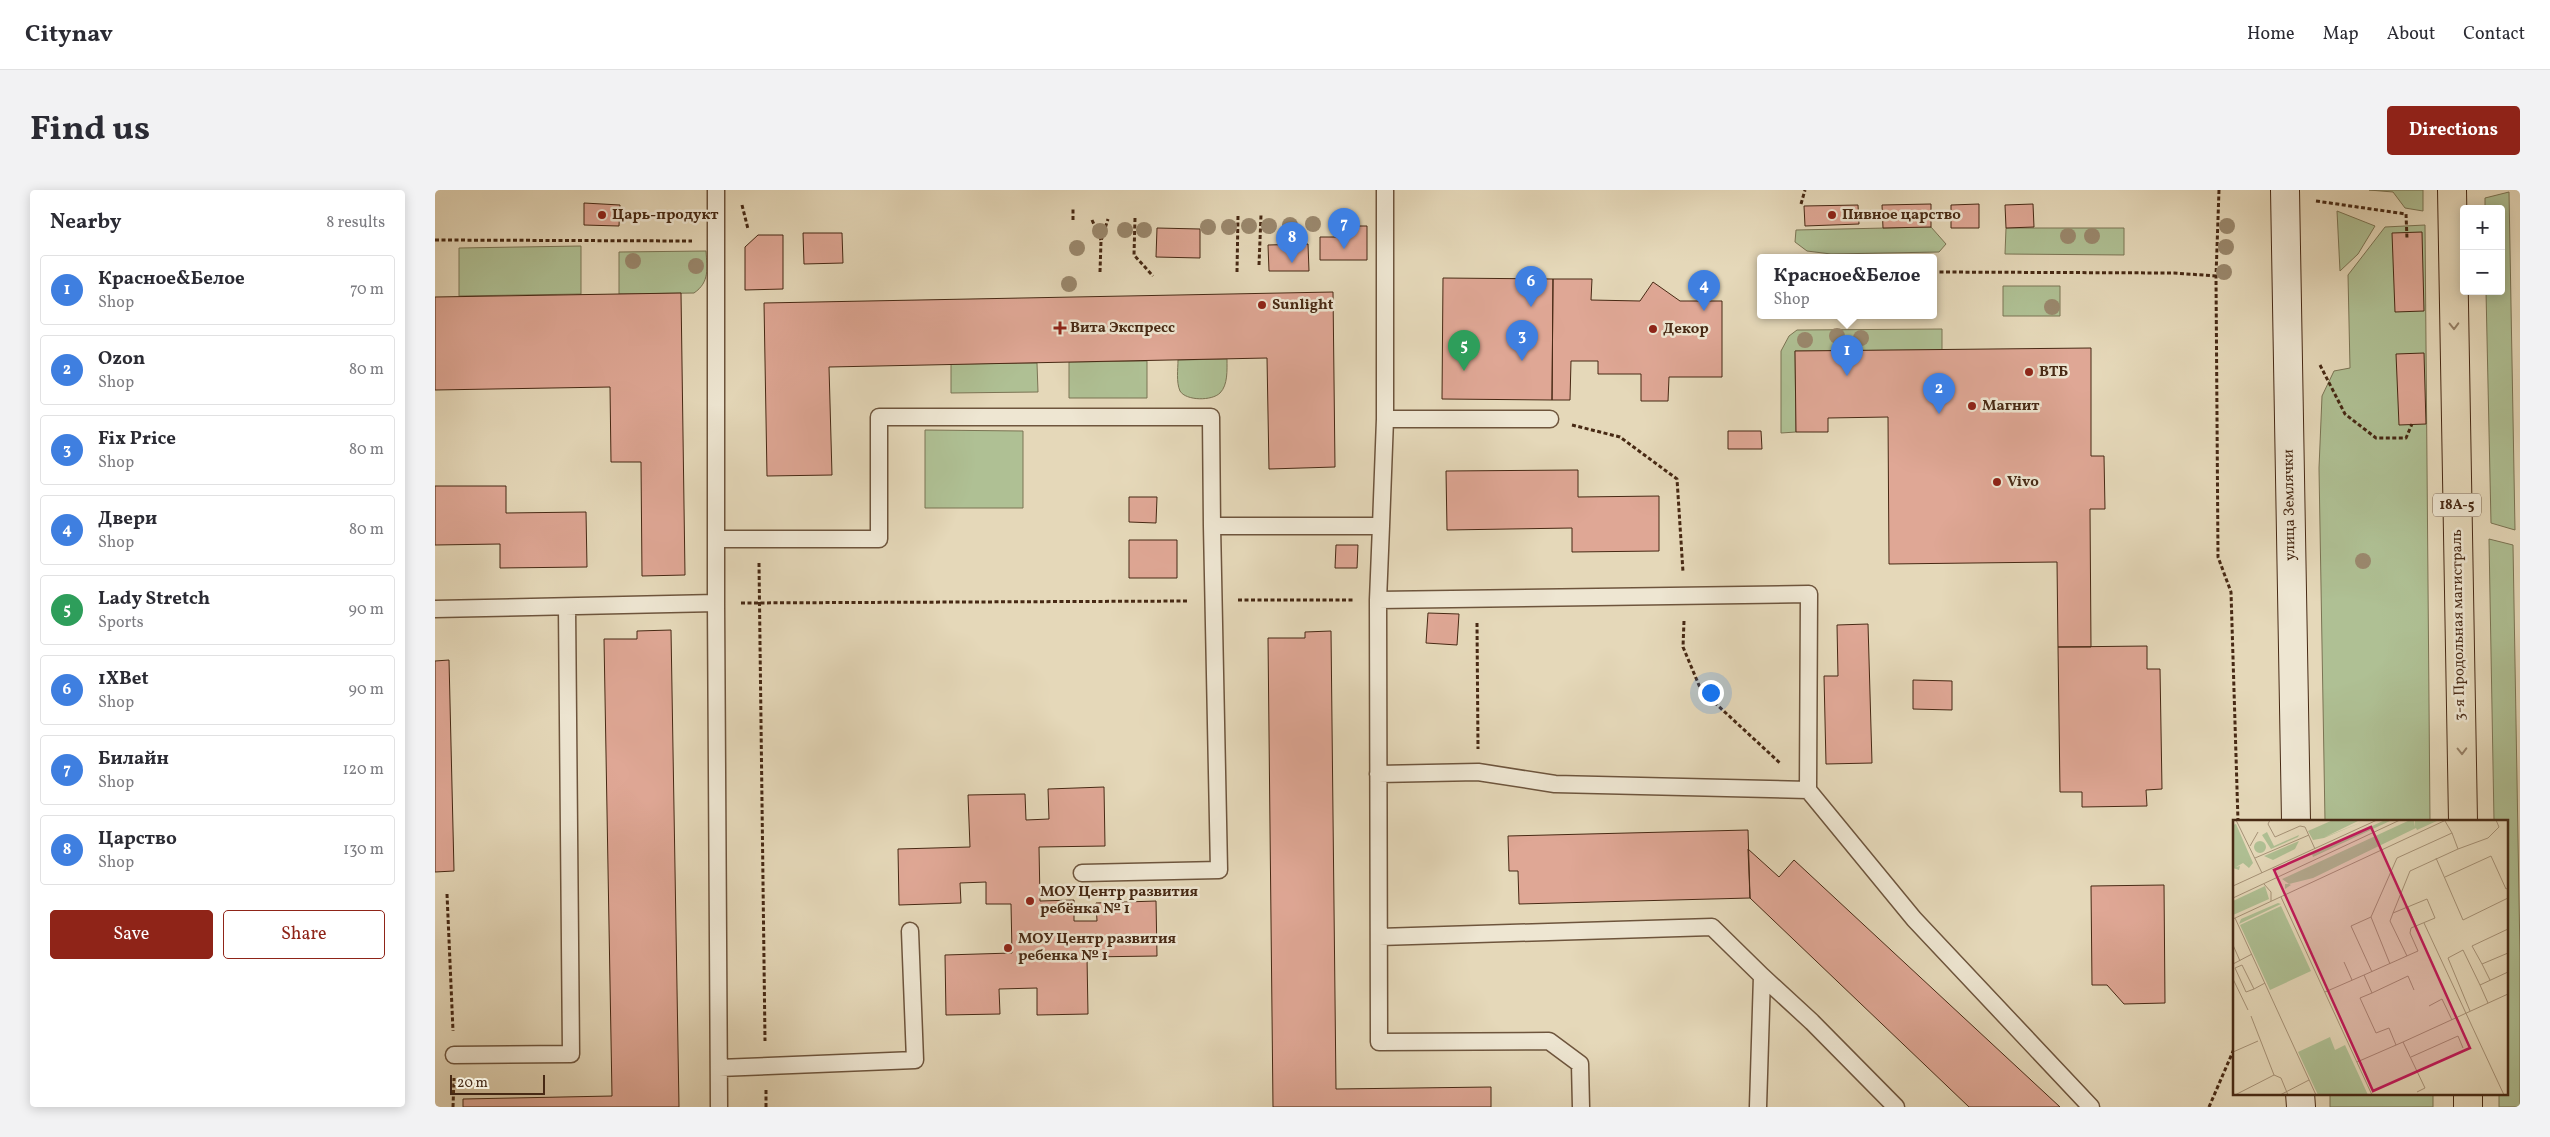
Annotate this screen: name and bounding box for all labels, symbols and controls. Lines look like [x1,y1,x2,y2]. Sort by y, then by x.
text: Citynav [25,18,113,52]
text: Home [2247,22,2295,47]
text: Map [2323,22,2359,47]
text: About [2387,22,2435,47]
text: Contact [2463,22,2525,47]
text: Find us [30,106,150,154]
button: Directions [2387,106,2520,155]
place label: Царь-продукт [612,205,719,226]
place label: Пивное царство [1842,205,1961,226]
map controls [2460,205,2505,295]
button: + [2460,205,2505,250]
text: Nearby [50,208,121,237]
pin: 7 [1328,208,1360,249]
marker: Царь-продукт [596,209,608,221]
marker: Пивное царство [1826,209,1838,221]
text: 8 results [326,212,385,234]
pin: 8 [1276,222,1308,263]
button: − [2460,250,2505,295]
popup [1757,254,1937,319]
text: Красное&Белое [1774,263,1920,289]
text: Красное&Белое [98,266,245,292]
pin: 6 [1515,266,1547,307]
pin: 4 [1688,270,1720,311]
text: 1 [64,279,70,301]
text: 70 m [350,279,384,301]
text: Shop [1774,289,1810,311]
text: Shop [98,292,134,314]
place label: Sunlight [1272,295,1334,316]
marker: Sunlight [1256,299,1268,311]
place label: Вита Экспресс [1070,318,1175,339]
place label: Декор [1663,319,1709,340]
pin: 3 [1506,320,1538,361]
marker: Вита Экспресс [1054,322,1066,334]
one-way arrow [2449,322,2459,330]
marker: Декор [1647,323,1659,335]
pin: 5 [1448,330,1480,371]
pin: 1 [1831,335,1863,376]
text: Ozon [98,346,145,372]
text: 2 [63,359,71,381]
text: 80 m [349,359,384,381]
place label: ВТБ [2039,362,2068,383]
marker: ВТБ [2023,366,2035,378]
text: Shop [98,372,134,394]
pin: 2 [1923,373,1955,414]
place label: Магнит [1982,396,2040,417]
marker: Магнит [1966,400,1978,412]
text: Fix Price [98,426,176,452]
text: 3 [63,439,71,461]
text: 80 m [349,439,384,461]
street label: улица Землячки [2279,449,2301,561]
text: Shop [98,452,134,474]
place label: Vivo [2007,472,2039,493]
marker: Vivo [1991,476,2003,488]
road number: 18А-5 [2433,494,2481,516]
text: Двери [98,506,157,532]
text: 4 [62,519,72,541]
text: 80 m [349,519,384,541]
street label: 3-я Продольная магистраль [2447,529,2471,721]
text: Shop [98,532,134,554]
text: Lady Stretch [98,586,210,612]
text: 5 [63,599,71,621]
text: 90 m [348,599,384,621]
text: Sports [98,612,144,634]
text: 1XBet [98,666,149,692]
text: 6 [63,679,71,701]
text: 90 m [348,679,384,701]
your location [1698,680,1724,706]
text: Shop [98,692,134,714]
text: Билайн [98,746,169,772]
one-way arrow [2457,748,2467,755]
text: 7 [63,759,71,781]
text: 120 m [342,759,384,781]
text: Shop [98,772,134,794]
inset map [2233,820,2507,1094]
text: Царство [98,826,177,852]
text: 8 [63,839,71,861]
text: 130 m [343,839,384,861]
text: Shop [98,852,134,874]
place label: МОУ Центр развития ребёнка № 1 [1040,882,1199,920]
marker: МОУ Центр развития ребёнка № 1 [1024,895,1036,907]
button: Save [50,910,213,959]
button: Share [223,910,385,959]
place label: МОУ Центр развития ребенка № 1 [1018,929,1177,967]
marker: МОУ Центр развития ребенка № 1 [1002,942,1014,954]
scale bar [450,1072,545,1095]
text: 20 m [457,1074,488,1093]

